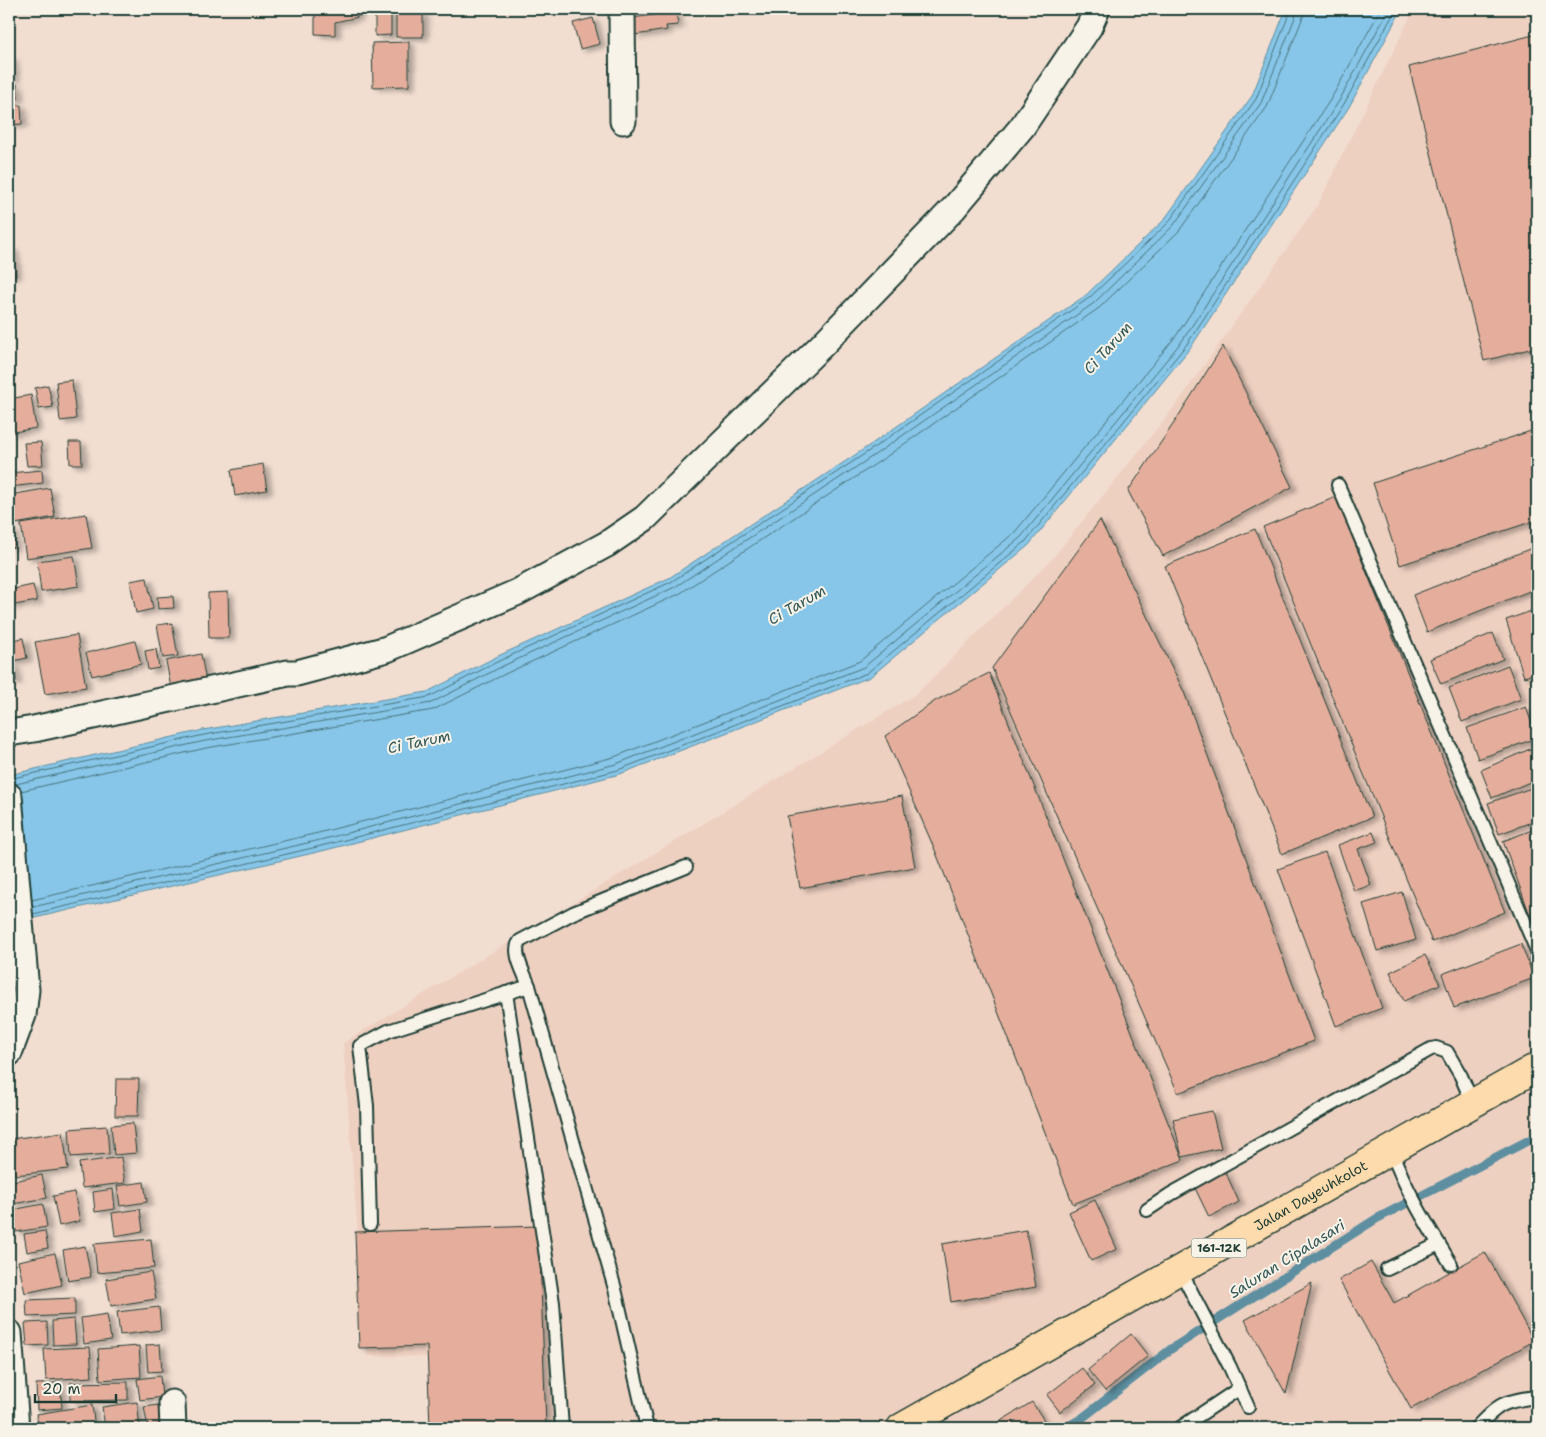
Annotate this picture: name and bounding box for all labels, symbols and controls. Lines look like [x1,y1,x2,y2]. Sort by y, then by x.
water label: Ci Tarum [1079,318,1137,378]
water label: Ci Tarum [764,580,830,630]
water label: Ci Tarum [386,726,452,758]
street label: Jalan Dayeuhkolot [1251,1156,1370,1235]
water label: Saluran Cipalasari [1225,1215,1349,1303]
road number: 161-12K [1192,1238,1246,1258]
scale bar [35,1372,116,1404]
text: 20 m [42,1379,81,1399]

